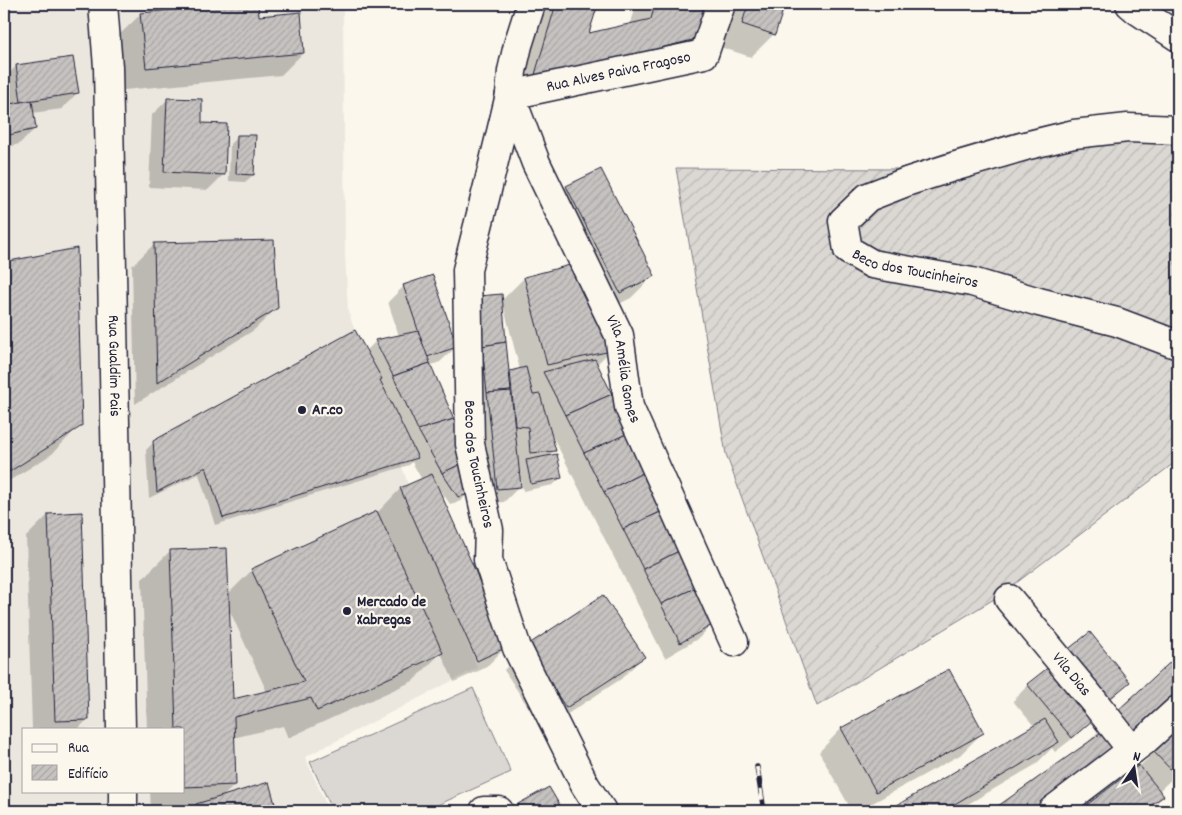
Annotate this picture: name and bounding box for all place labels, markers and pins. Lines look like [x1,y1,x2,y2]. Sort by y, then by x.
place label: Ar.co [312,399,343,422]
marker: Ar.co [296,404,308,416]
place label: Mercado de Xabregas [357,591,426,632]
marker: Mercado de Xabregas [341,605,353,617]

